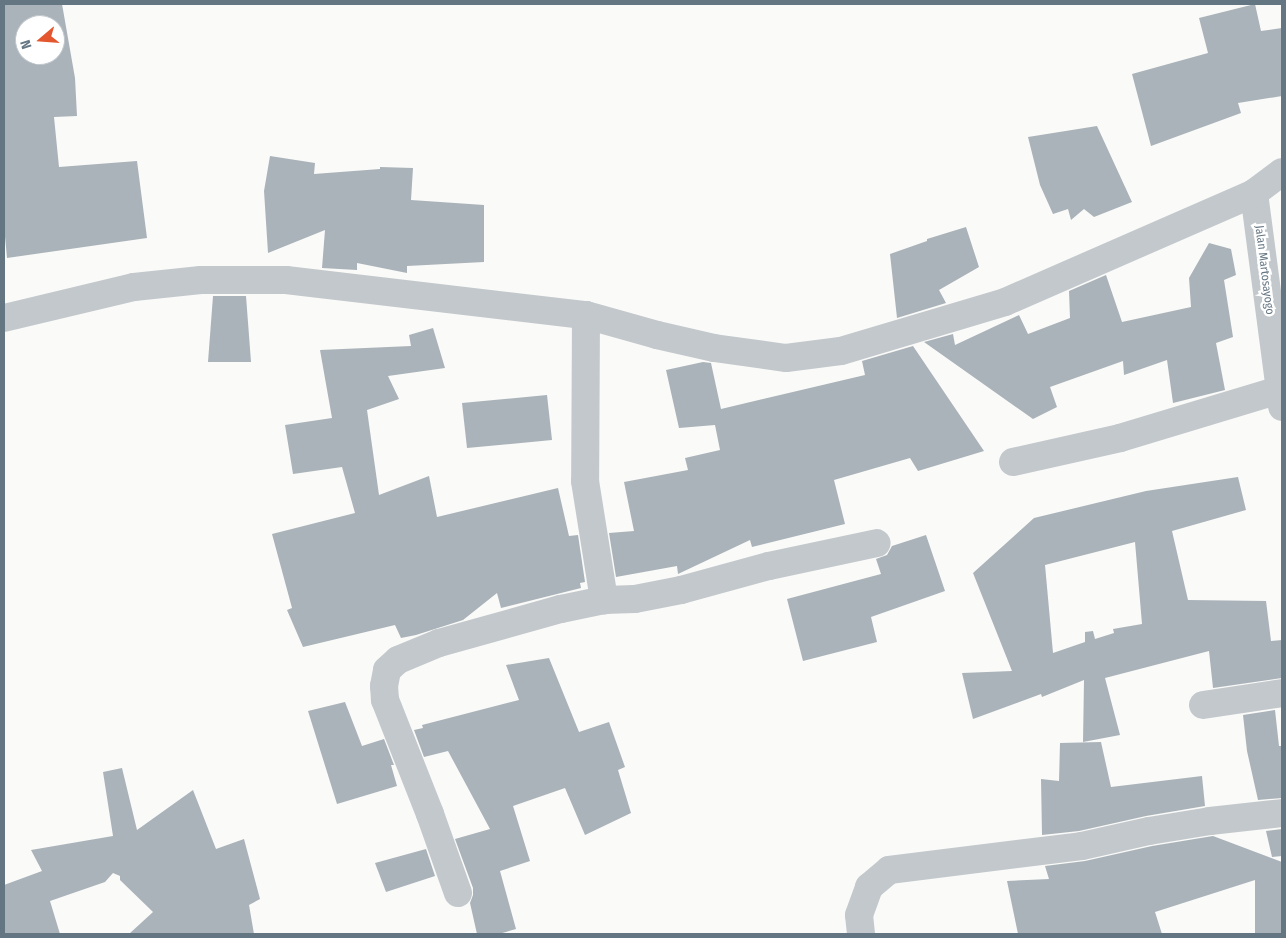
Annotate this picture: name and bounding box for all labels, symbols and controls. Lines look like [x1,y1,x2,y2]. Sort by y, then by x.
north arrow [15,15,65,65]
text: N [17,38,36,51]
street label: Jalan Martosayogo [1251,224,1277,316]

